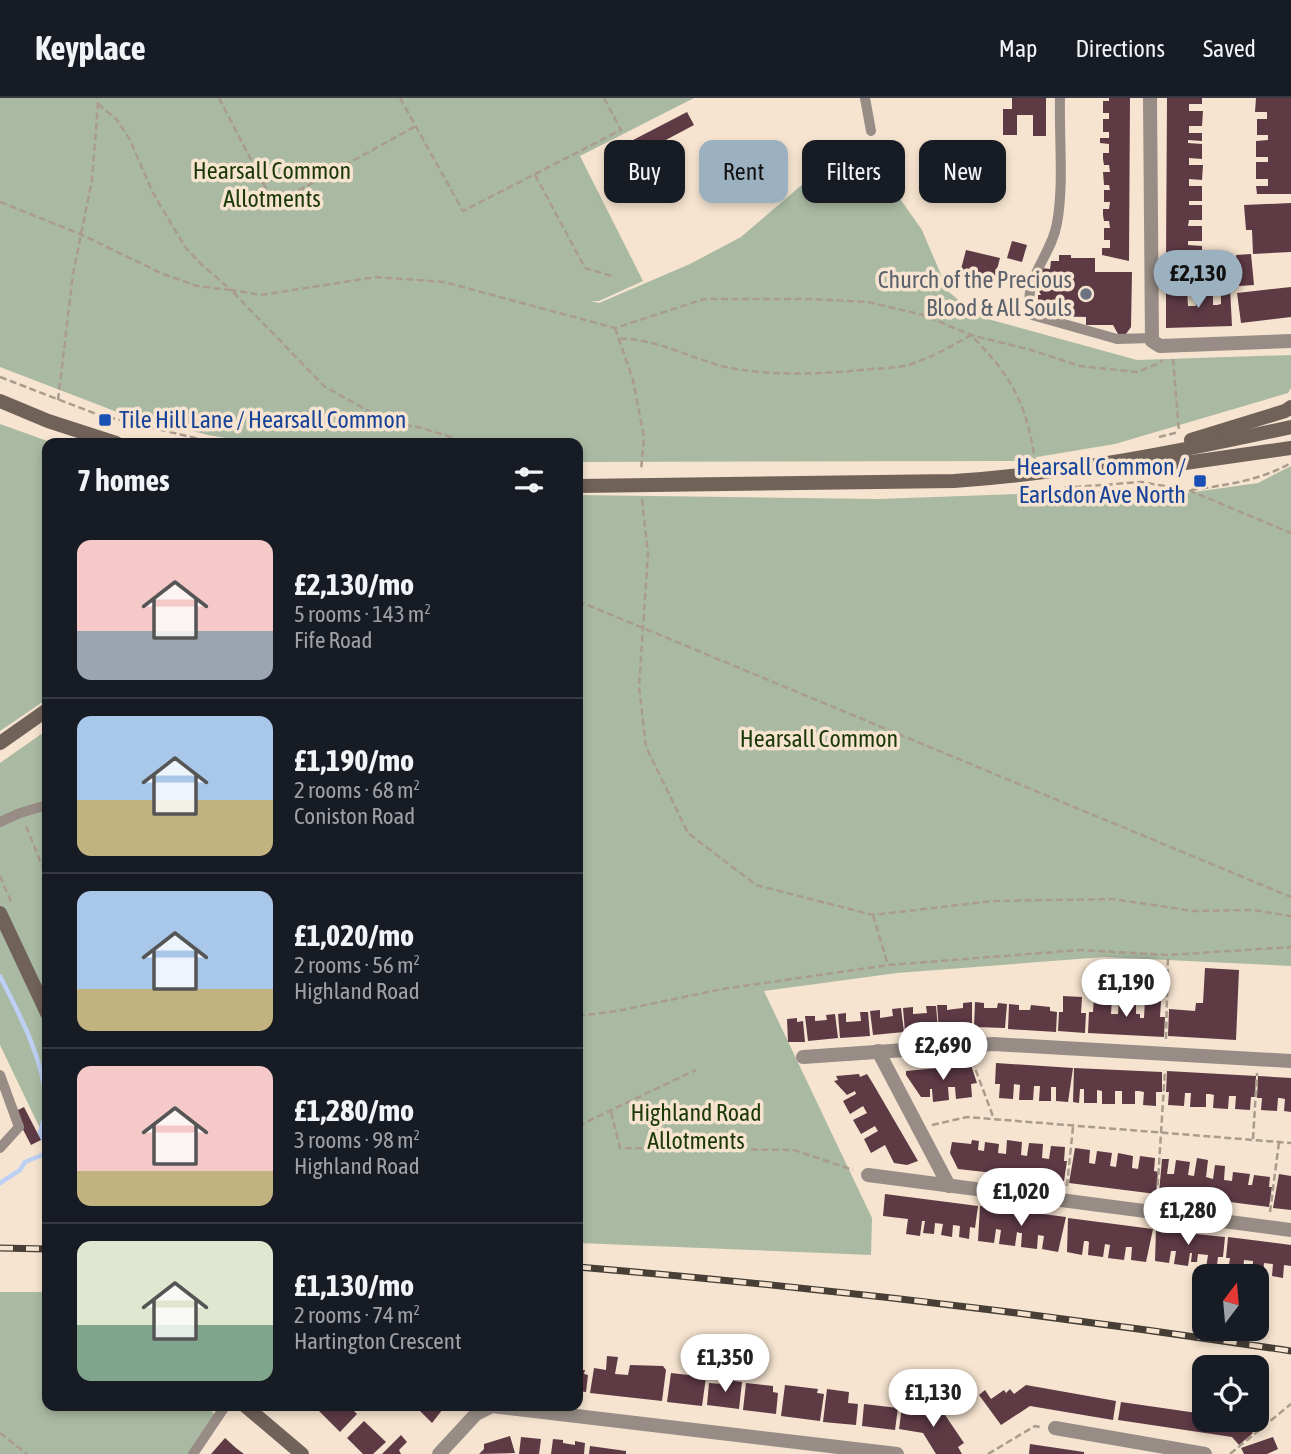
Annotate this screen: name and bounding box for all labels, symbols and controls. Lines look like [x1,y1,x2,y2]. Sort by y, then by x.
text: Keyplace [35,29,146,67]
text: Map [999,35,1037,62]
text: Directions [1075,35,1165,62]
text: Saved [1203,35,1256,62]
chip: Buy [604,140,685,203]
chip: Rent [699,140,788,203]
chip: Filters [802,140,905,203]
chip: New [919,140,1006,203]
park label: Hearsall Common Allotments [193,157,351,212]
pin: £2,130 [1141,250,1255,310]
text: £2,130 [1170,260,1227,286]
place label: Church of the Precious Blood & All Souls [878,266,1072,321]
marker: Church of the Precious Blood & All Souls [1078,286,1094,302]
place label: Tile Hill Lane / Hearsall Common [119,406,406,433]
marker: Tile Hill Lane / Hearsall Common [97,412,113,428]
place label: Hearsall Common / Earlsdon Ave North [1016,453,1186,508]
icon: filters [510,461,548,499]
text: 7 homes [77,463,170,497]
marker: Hearsall Common / Earlsdon Ave North [1192,473,1208,489]
text: £2,130/mo [294,567,414,601]
icon: home [133,568,217,652]
text: 5 rooms · 143 m² [294,601,431,627]
text: Fife Road [294,627,372,653]
park label: Hearsall Common [740,725,898,752]
text: £1,190/mo [294,743,414,777]
icon: home [133,744,217,828]
text: 2 rooms · 68 m² [294,777,420,803]
text: Coniston Road [294,803,415,829]
text: £1,020/mo [294,918,414,952]
icon: home [133,919,217,1003]
text: 2 rooms · 56 m² [294,952,420,978]
pin: £1,190 [1069,960,1183,1019]
text: £1,190 [1098,969,1155,995]
text: Highland Road [294,978,420,1004]
pin: £2,690 [886,1023,1000,1082]
text: £2,690 [915,1032,972,1058]
text: £1,280/mo [294,1093,414,1127]
icon: home [133,1094,217,1178]
park label: Highland Road Allotments [630,1099,762,1154]
text: 3 rooms · 98 m² [294,1127,420,1153]
text: Highland Road [294,1153,420,1179]
pin: £1,020 [964,1168,1078,1228]
text: £1,020 [993,1178,1050,1204]
pin: £1,280 [1131,1188,1245,1247]
text: £1,280 [1160,1197,1217,1223]
north arrow [1192,1264,1269,1340]
map controls [1192,1264,1269,1432]
text: £1,130/mo [294,1268,414,1302]
icon: home [133,1269,217,1353]
text: 2 rooms · 74 m² [294,1302,420,1328]
text: Hartington Crescent [294,1328,462,1354]
pin: £1,350 [668,1334,782,1394]
text: £1,350 [697,1344,754,1370]
button: locate [1192,1355,1269,1432]
pin: £1,130 [876,1370,990,1429]
text: £1,130 [905,1379,962,1405]

